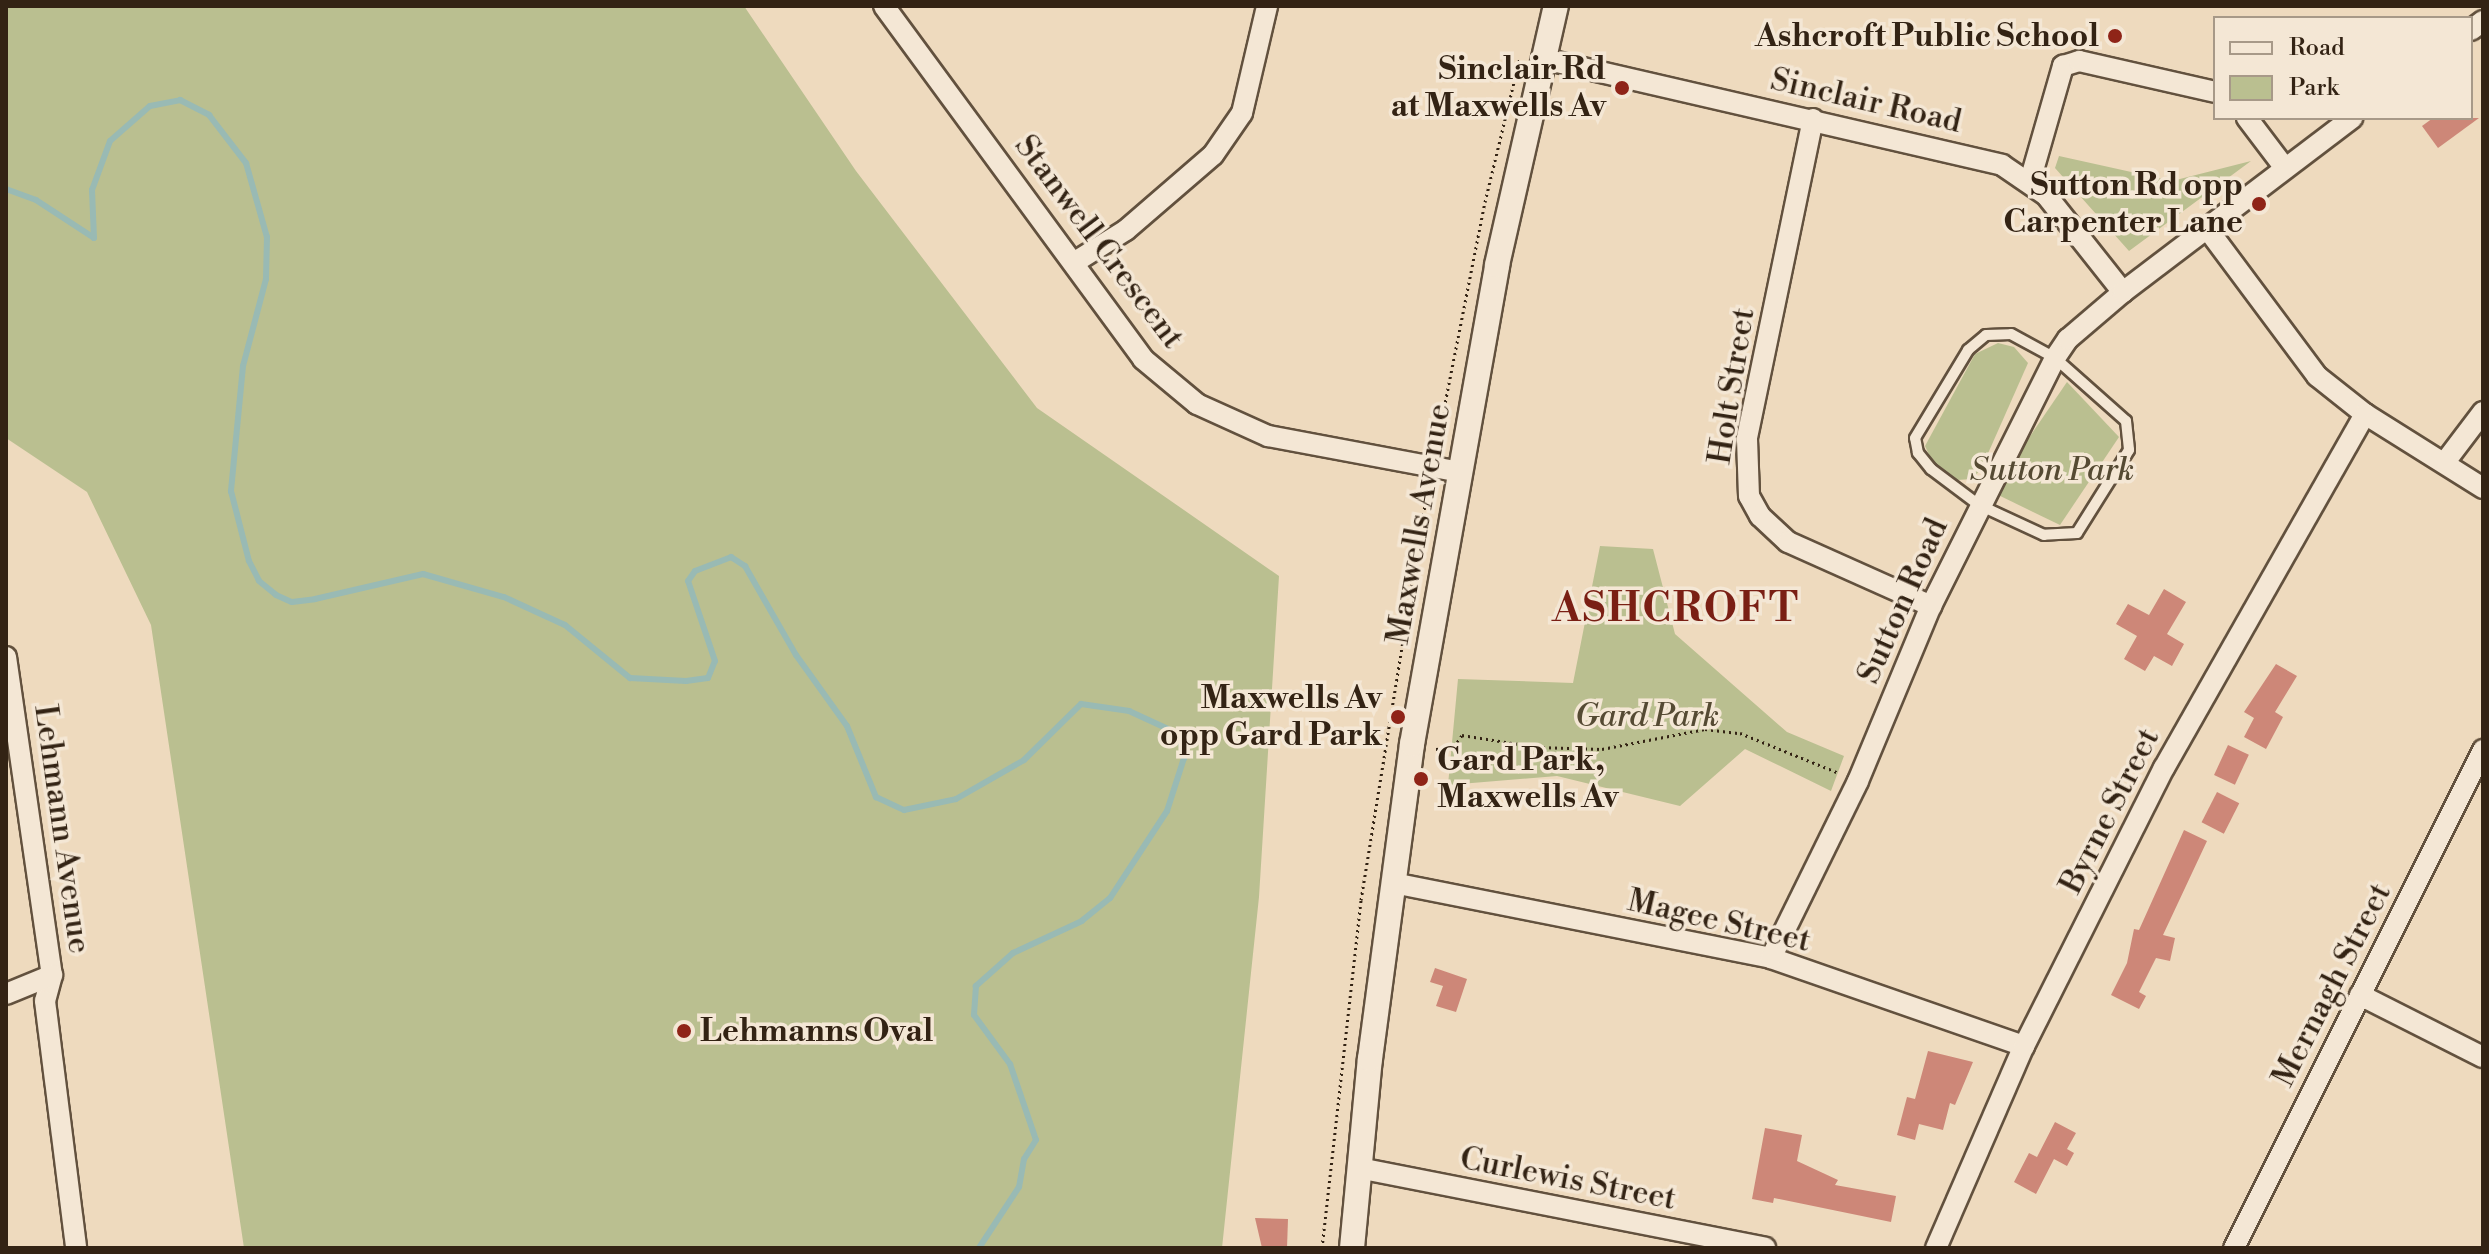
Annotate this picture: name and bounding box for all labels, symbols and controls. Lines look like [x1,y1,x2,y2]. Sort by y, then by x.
legend [2213,16,2473,120]
place label: Ashcroft Public School [1755,17,2099,55]
marker: Ashcroft Public School [2106,27,2124,45]
text: Road [2289,33,2345,63]
place label: Sinclair Rd at Maxwells Av [1391,51,1606,126]
street label: Sinclair Road [1767,60,1965,142]
text: Park [2289,73,2339,103]
marker: Sinclair Rd at Maxwells Av [1613,79,1631,97]
street label: Stanwell Crescent [1006,128,1192,356]
place label: Sutton Rd opp Carpenter Lane [2003,167,2243,242]
marker: Sutton Rd opp Carpenter Lane [2250,195,2268,213]
street label: Holt Street [1701,305,1763,467]
street label: Maxwells Avenue [1379,401,1459,647]
park label: Sutton Park [1970,451,2134,489]
street label: Sutton Road [1850,512,1956,690]
district label: ASHCROFT [1552,585,1800,633]
place label: Maxwells Av opp Gard Park [1160,680,1382,755]
park label: Gard Park [1575,697,1719,735]
street label: Lehmann Avenue [26,702,98,956]
marker: Maxwells Av opp Gard Park [1389,708,1407,726]
street label: Byrne Street [2052,722,2168,900]
place label: Gard Park, Maxwells Av [1437,742,1619,817]
marker: Gard Park, Maxwells Av [1412,770,1430,788]
street label: Mernagh Street [2264,877,2400,1093]
street label: Magee Street [1624,881,1814,961]
place label: Lehmanns Oval [700,1012,933,1050]
marker: Lehmanns Oval [675,1022,693,1040]
street label: Curlewis Street [1457,1139,1679,1219]

